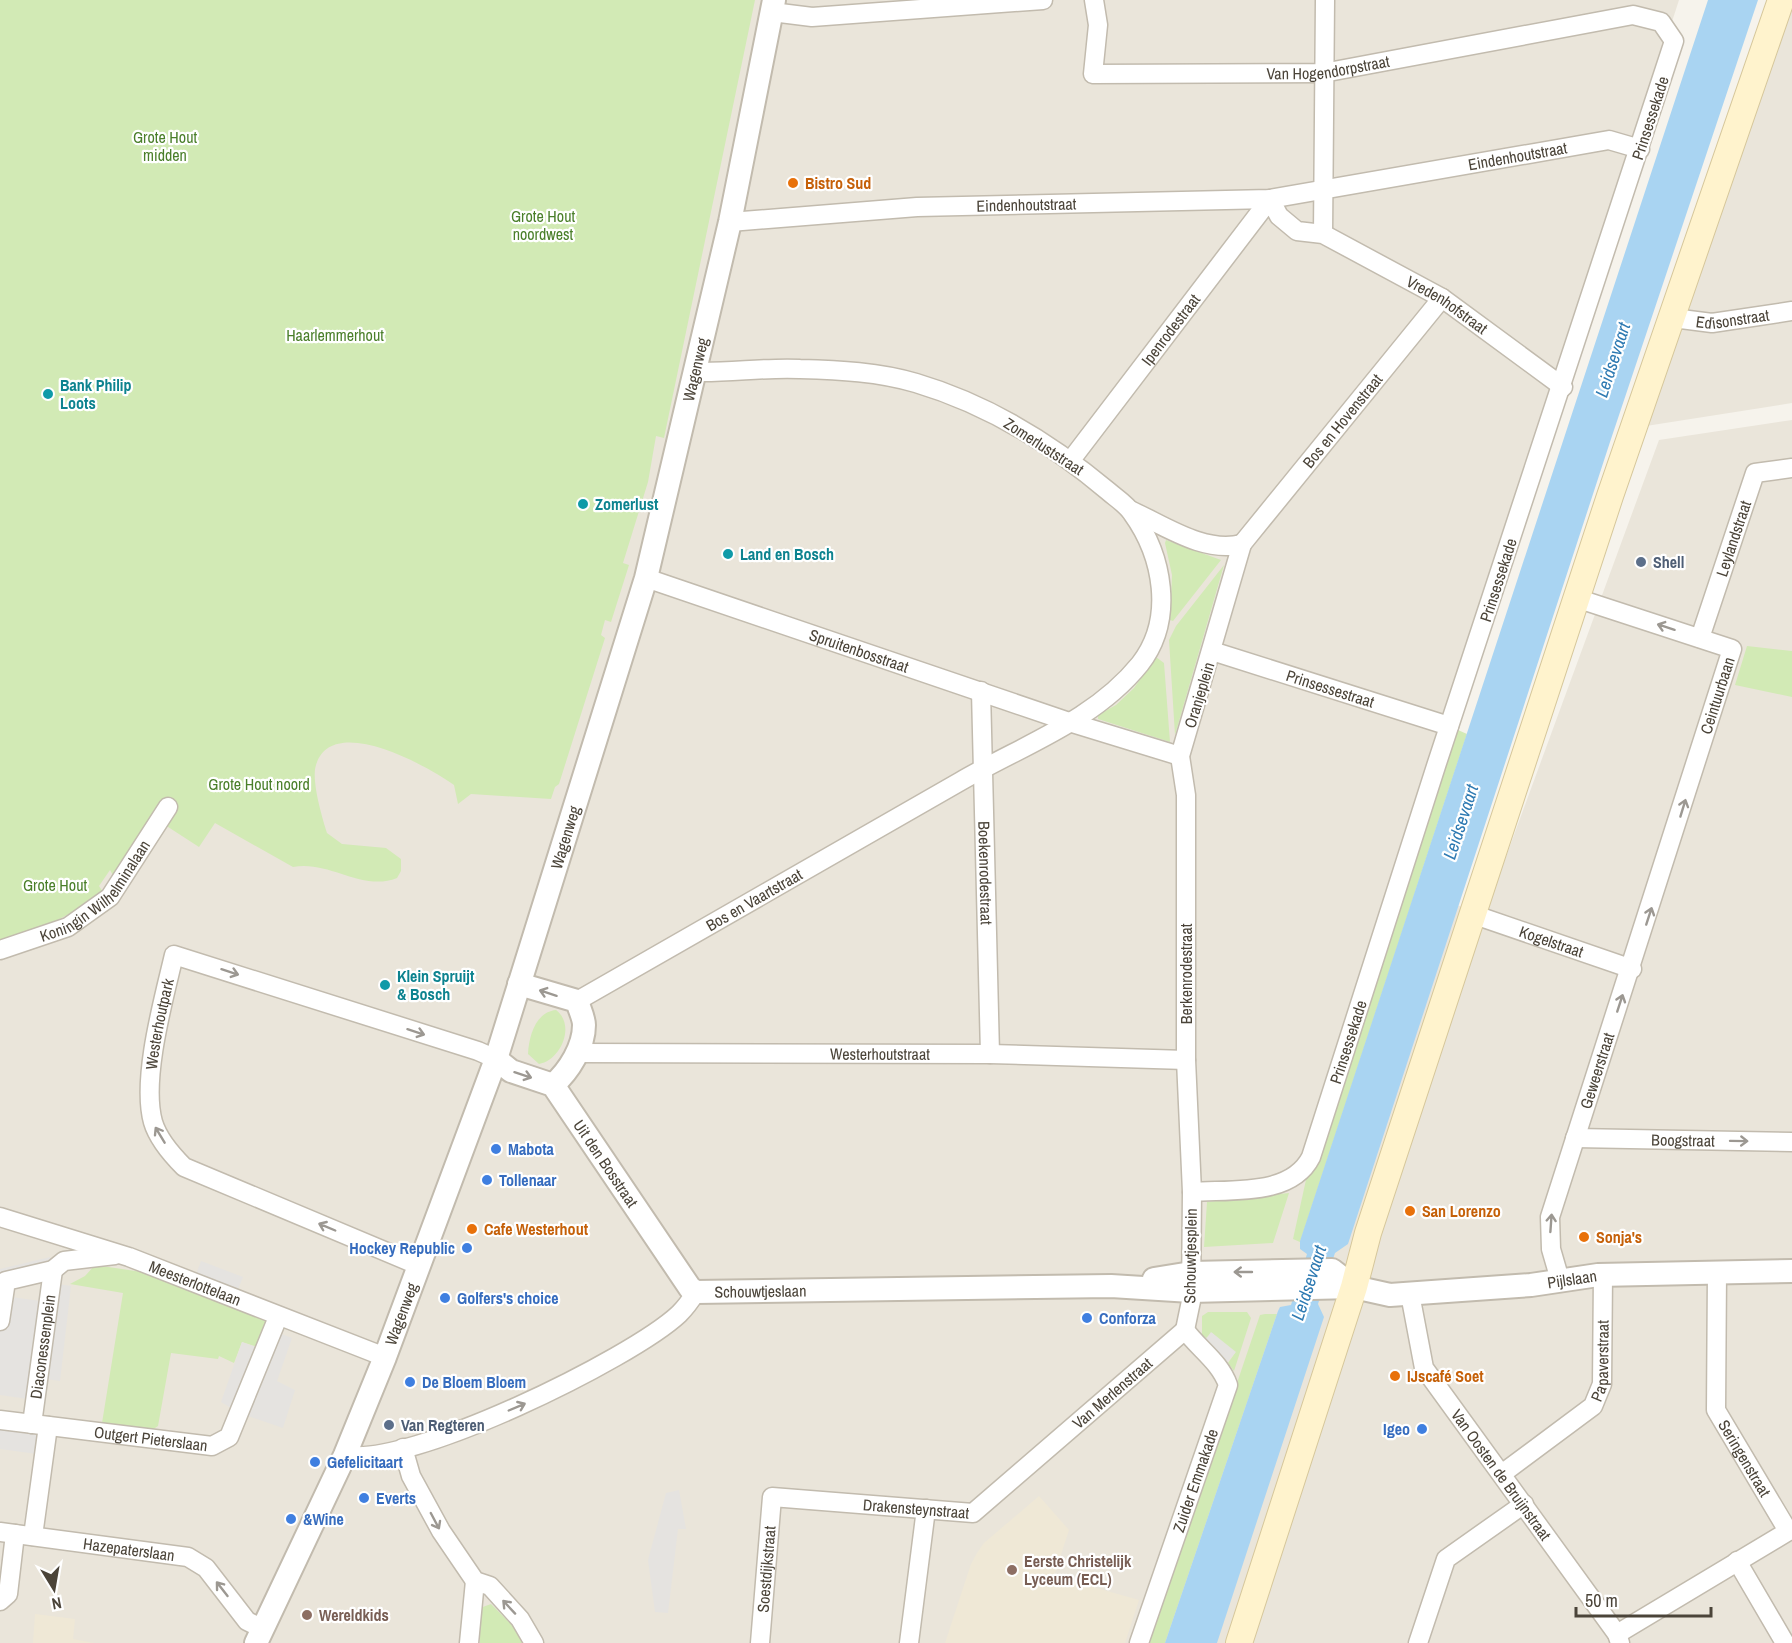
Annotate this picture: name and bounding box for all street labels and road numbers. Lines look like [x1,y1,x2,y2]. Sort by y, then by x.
street label: Van Hogendorpstraat [1266,50,1392,84]
street label: Prinsessekade [1626,73,1674,163]
street label: Eindenhoutstraat [1466,136,1569,175]
street label: Eindenhoutstraat [976,192,1077,217]
street label: Vredenhofstraat [1403,270,1493,339]
street label: Ipenrodestraat [1136,289,1205,370]
street label: Edisonstraat [1695,304,1771,334]
street label: Wagenweg [677,335,714,404]
street label: Bos en Hovenstraat [1297,369,1387,472]
street label: Zomerluststraat [1000,412,1089,480]
street label: Leylandstraat [1710,497,1756,579]
street label: Prinsessekade [1474,535,1522,625]
street label: Spruitenbosstraat [806,623,912,678]
street label: Ceintuurbaan [1695,654,1740,737]
street label: Oranjeplein [1179,659,1219,731]
street label: Prinsessestraat [1283,664,1377,713]
street label: Wagenweg [545,802,586,872]
street label: Boekenrodestraat [973,821,998,925]
street label: Koningin Wilhelminalaan [37,836,155,947]
street label: Bos en Vaartstraat [702,863,807,936]
street label: Kogelstraat [1516,920,1587,963]
street label: Berkenrodestraat [1175,923,1197,1024]
street label: Westerhoutpark [140,976,179,1071]
street label: Prinsessekade [1324,997,1372,1087]
street label: Geweerstraat [1574,1029,1620,1112]
street label: Westerhoutstraat [830,1043,930,1065]
street label: Uit den Bosstraat [568,1115,644,1212]
street label: Boogstraat [1651,1128,1715,1152]
street label: Schouwtjesplein [1178,1208,1202,1304]
street label: Meesterlottelaan [146,1255,244,1311]
street label: Pijlslaan [1546,1264,1598,1293]
street label: Wagenweg [379,1279,423,1348]
street label: Schouwtjeslaan [714,1279,807,1303]
street label: Diaconessenplein [25,1293,61,1400]
street label: Papaverstraat [1585,1320,1614,1405]
street label: Van Merlenstraat [1068,1352,1157,1434]
street label: Van Oosten de Bruijnstraat [1446,1404,1557,1545]
street label: Seringenstraat [1713,1415,1776,1501]
street label: Outgert Pieterslaan [93,1421,209,1456]
street label: Zuider Emmakade [1167,1426,1223,1535]
street label: Drakensteynstraat [862,1493,970,1524]
street label: Soestdijkstraat [752,1525,781,1613]
street label: Hazepaterslaan [82,1532,176,1566]

